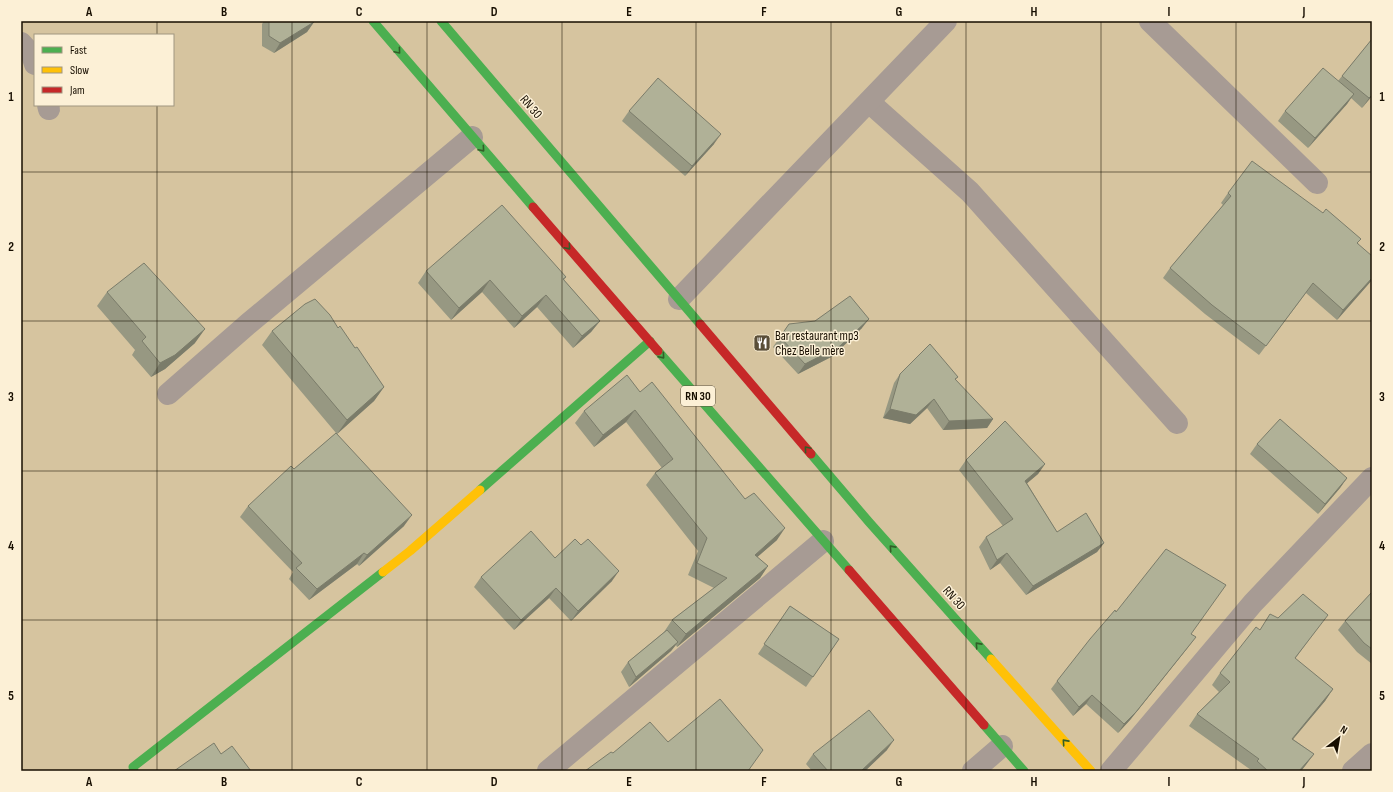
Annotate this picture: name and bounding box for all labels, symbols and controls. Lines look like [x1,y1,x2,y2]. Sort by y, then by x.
text: A [85,4,93,20]
text: B [221,4,227,20]
text: C [356,4,363,20]
text: D [491,4,498,20]
text: E [626,4,632,20]
text: F [761,4,767,20]
text: G [896,4,903,20]
text: H [1031,4,1038,20]
text: I [1168,4,1171,20]
text: J [1302,4,1306,20]
legend [34,34,174,106]
text: Fast [70,43,87,58]
one-way arrow [393,46,400,53]
text: Slow [70,63,89,78]
text: Jam [69,83,85,98]
text: 1 [8,89,14,105]
text: 1 [1379,89,1385,105]
street label: RN 30 [516,92,546,122]
one-way arrow [478,145,485,152]
text: 2 [8,239,14,255]
text: 2 [1379,239,1385,255]
one-way arrow [563,243,570,250]
place label: Bar restaurant mp3 Chez Belle mère [775,328,859,359]
restaurant icon: Bar restaurant mp3 Chez Belle mère [752,333,772,353]
one-way arrow [658,351,665,359]
road number: RN 30 [681,386,715,406]
text: 3 [8,389,14,405]
text: 3 [1379,389,1385,405]
one-way arrow [805,446,812,454]
text: 4 [8,538,14,554]
text: 4 [1379,538,1385,554]
one-way arrow [890,545,897,552]
street label: RN 30 [939,583,969,613]
one-way arrow [976,642,983,650]
text: 5 [8,688,14,704]
text: 5 [1379,688,1385,704]
north arrow [1319,718,1359,758]
text: N [1338,723,1350,737]
one-way arrow [1062,739,1069,747]
text: A [85,774,93,790]
text: B [221,774,227,790]
text: C [356,774,363,790]
text: D [491,774,498,790]
text: E [626,774,632,790]
text: F [761,774,767,790]
text: G [896,774,903,790]
text: H [1031,774,1038,790]
text: I [1168,774,1171,790]
text: J [1302,774,1306,790]

